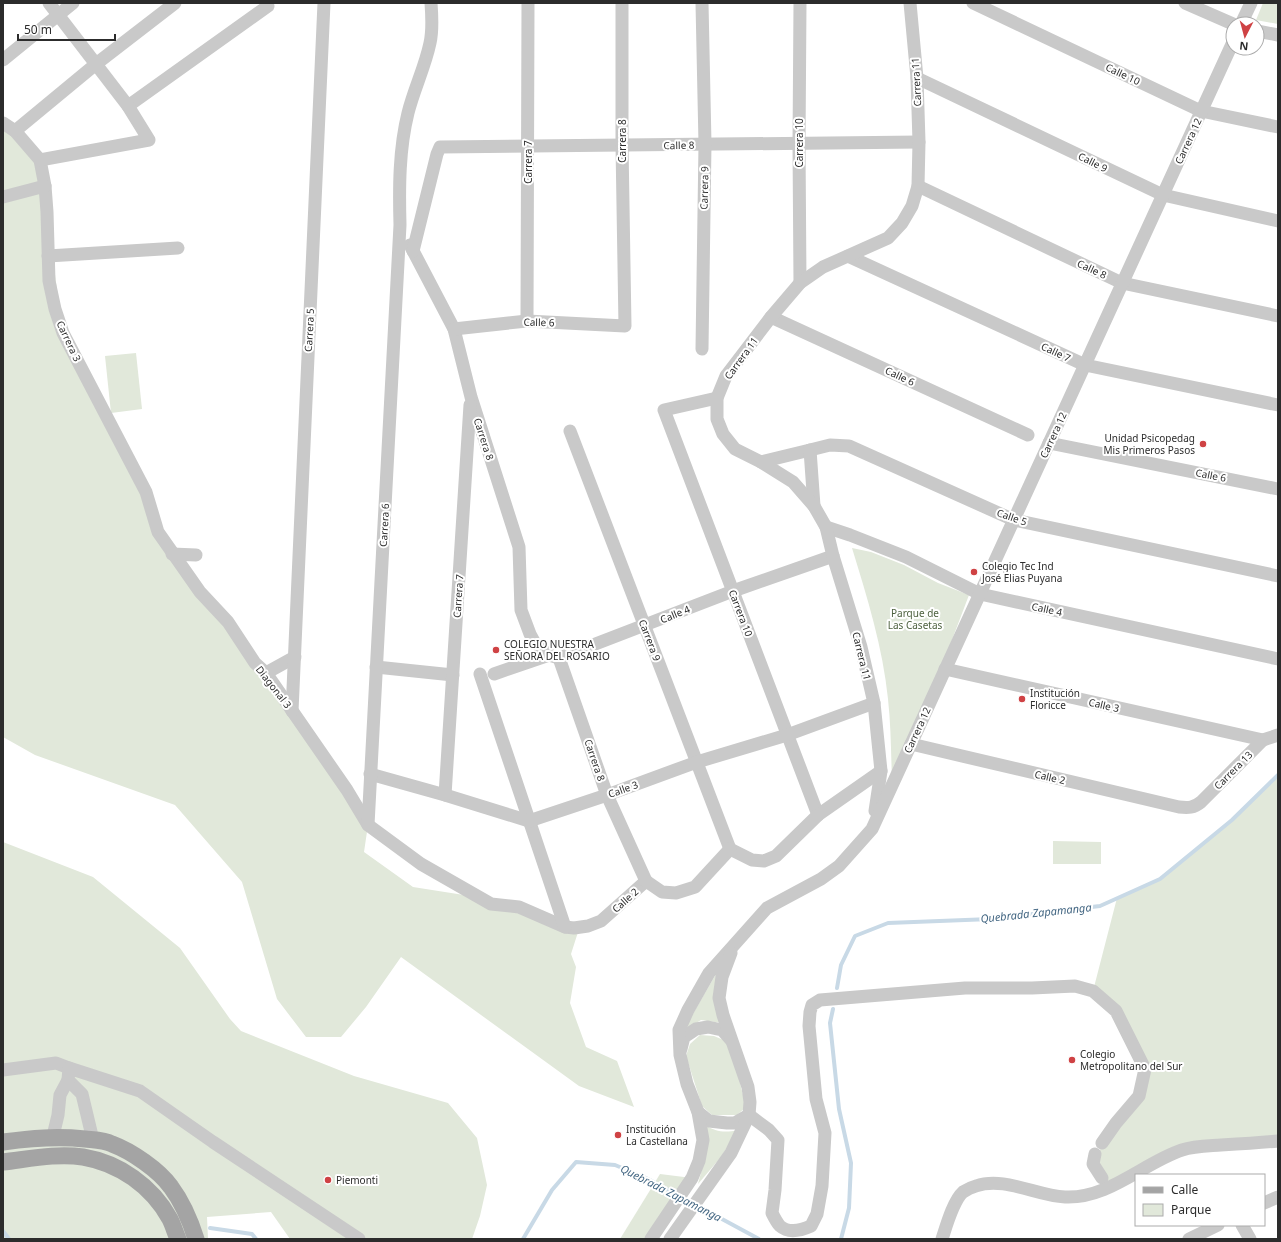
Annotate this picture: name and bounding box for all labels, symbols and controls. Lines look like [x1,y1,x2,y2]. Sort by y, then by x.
scale bar [18,16,115,42]
north arrow [1225,16,1265,56]
text: 50 m [24,21,52,38]
text: N [1239,39,1249,54]
street label: Carrera 11 [908,57,924,107]
street label: Calle 10 [1103,60,1143,88]
street label: Carrera 12 [1171,115,1205,166]
street label: Carrera 10 [792,118,806,168]
street label: Carrera 8 [615,119,629,163]
street label: Calle 8 [663,138,695,152]
street label: Carrera 7 [521,140,535,184]
street label: Calle 9 [1076,149,1110,175]
street label: Carrera 9 [697,166,711,210]
street label: Calle 8 [1075,256,1109,282]
street label: Carrera 5 [301,308,317,352]
street label: Calle 6 [523,315,555,329]
street label: Carrera 3 [53,318,85,364]
street label: Carrera 11 [721,334,761,382]
street label: Calle 7 [1039,339,1073,365]
street label: Calle 6 [883,363,917,389]
street label: Carrera 12 [1036,409,1070,460]
street label: Carrera 8 [471,416,497,462]
place label: Unidad Psicopedag Mis Primeros Pasos [1104,431,1195,457]
marker: Unidad Psicopedag Mis Primeros Pasos [1198,439,1208,449]
street label: Calle 6 [1194,465,1228,485]
street label: Carrera 6 [376,503,392,547]
street label: Calle 5 [995,505,1029,529]
place label: Colegio Tec Ind José Elias Puyana [981,559,1062,585]
marker: Colegio Tec Ind José Elias Puyana [969,567,979,577]
street label: Carrera 7 [449,574,467,618]
street label: Carrera 10 [726,588,756,639]
street label: Calle 4 [1030,599,1064,619]
street label: Calle 4 [658,602,692,626]
park label: Parque de Las Casetas [888,606,943,632]
street label: Carrera 9 [636,617,664,663]
street label: Carrera 11 [849,630,875,682]
place label: COLEGIO NUESTRA SEÑORA DEL ROSARIO [504,637,610,663]
marker: COLEGIO NUESTRA SEÑORA DEL ROSARIO [491,645,501,655]
street label: Diagonal 3 [253,663,295,711]
place label: Institución Floricce [1030,686,1080,712]
marker: Institución Floricce [1017,694,1027,704]
street label: Calle 3 [1087,695,1121,715]
street label: Carrera 12 [900,704,934,755]
street label: Carrera 8 [581,737,609,783]
street label: Carrera 13 [1211,747,1256,792]
street label: Calle 2 [1033,767,1067,787]
street label: Calle 3 [606,777,640,801]
street label: Calle 2 [609,884,641,916]
water label: Quebrada Zapamanga [980,899,1093,926]
place label: Colegio Metropolitano del Sur [1080,1047,1182,1073]
marker: Colegio Metropolitano del Sur [1067,1055,1077,1065]
place label: Institución La Castellana [626,1122,688,1148]
marker: Institución La Castellana [613,1130,623,1140]
water label: Quebrada Zapamanga [618,1161,725,1225]
place label: Piemonti [336,1173,378,1187]
legend [1135,1174,1265,1226]
marker: Piemonti [323,1175,333,1185]
text: Calle [1171,1181,1199,1198]
text: Parque [1171,1201,1212,1218]

